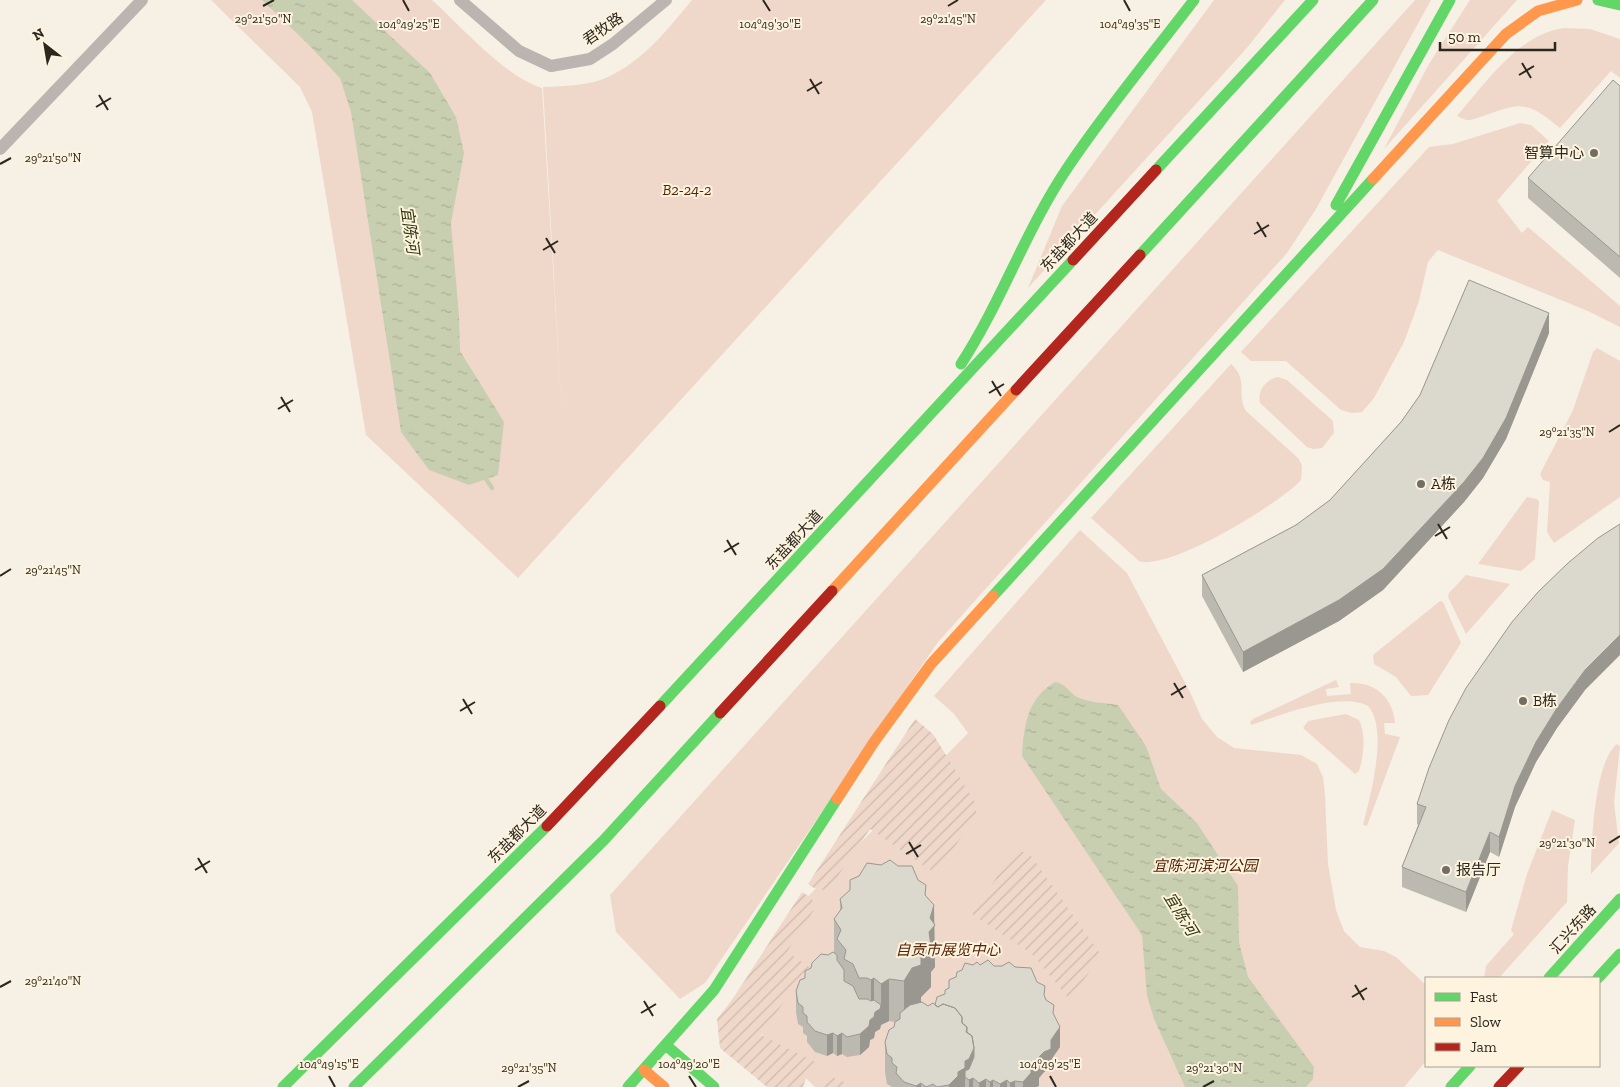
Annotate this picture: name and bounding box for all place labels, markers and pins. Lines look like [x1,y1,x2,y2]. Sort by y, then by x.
place label: 智算中心 [1524,144,1584,162]
marker: 智算中心 [1588,147,1600,159]
place label: A栋 [1431,475,1456,493]
marker: A栋 [1415,478,1427,490]
place label: B栋 [1533,692,1557,710]
marker: B栋 [1517,695,1529,707]
place label: 报告厅 [1456,861,1501,879]
marker: 报告厅 [1440,864,1452,876]

